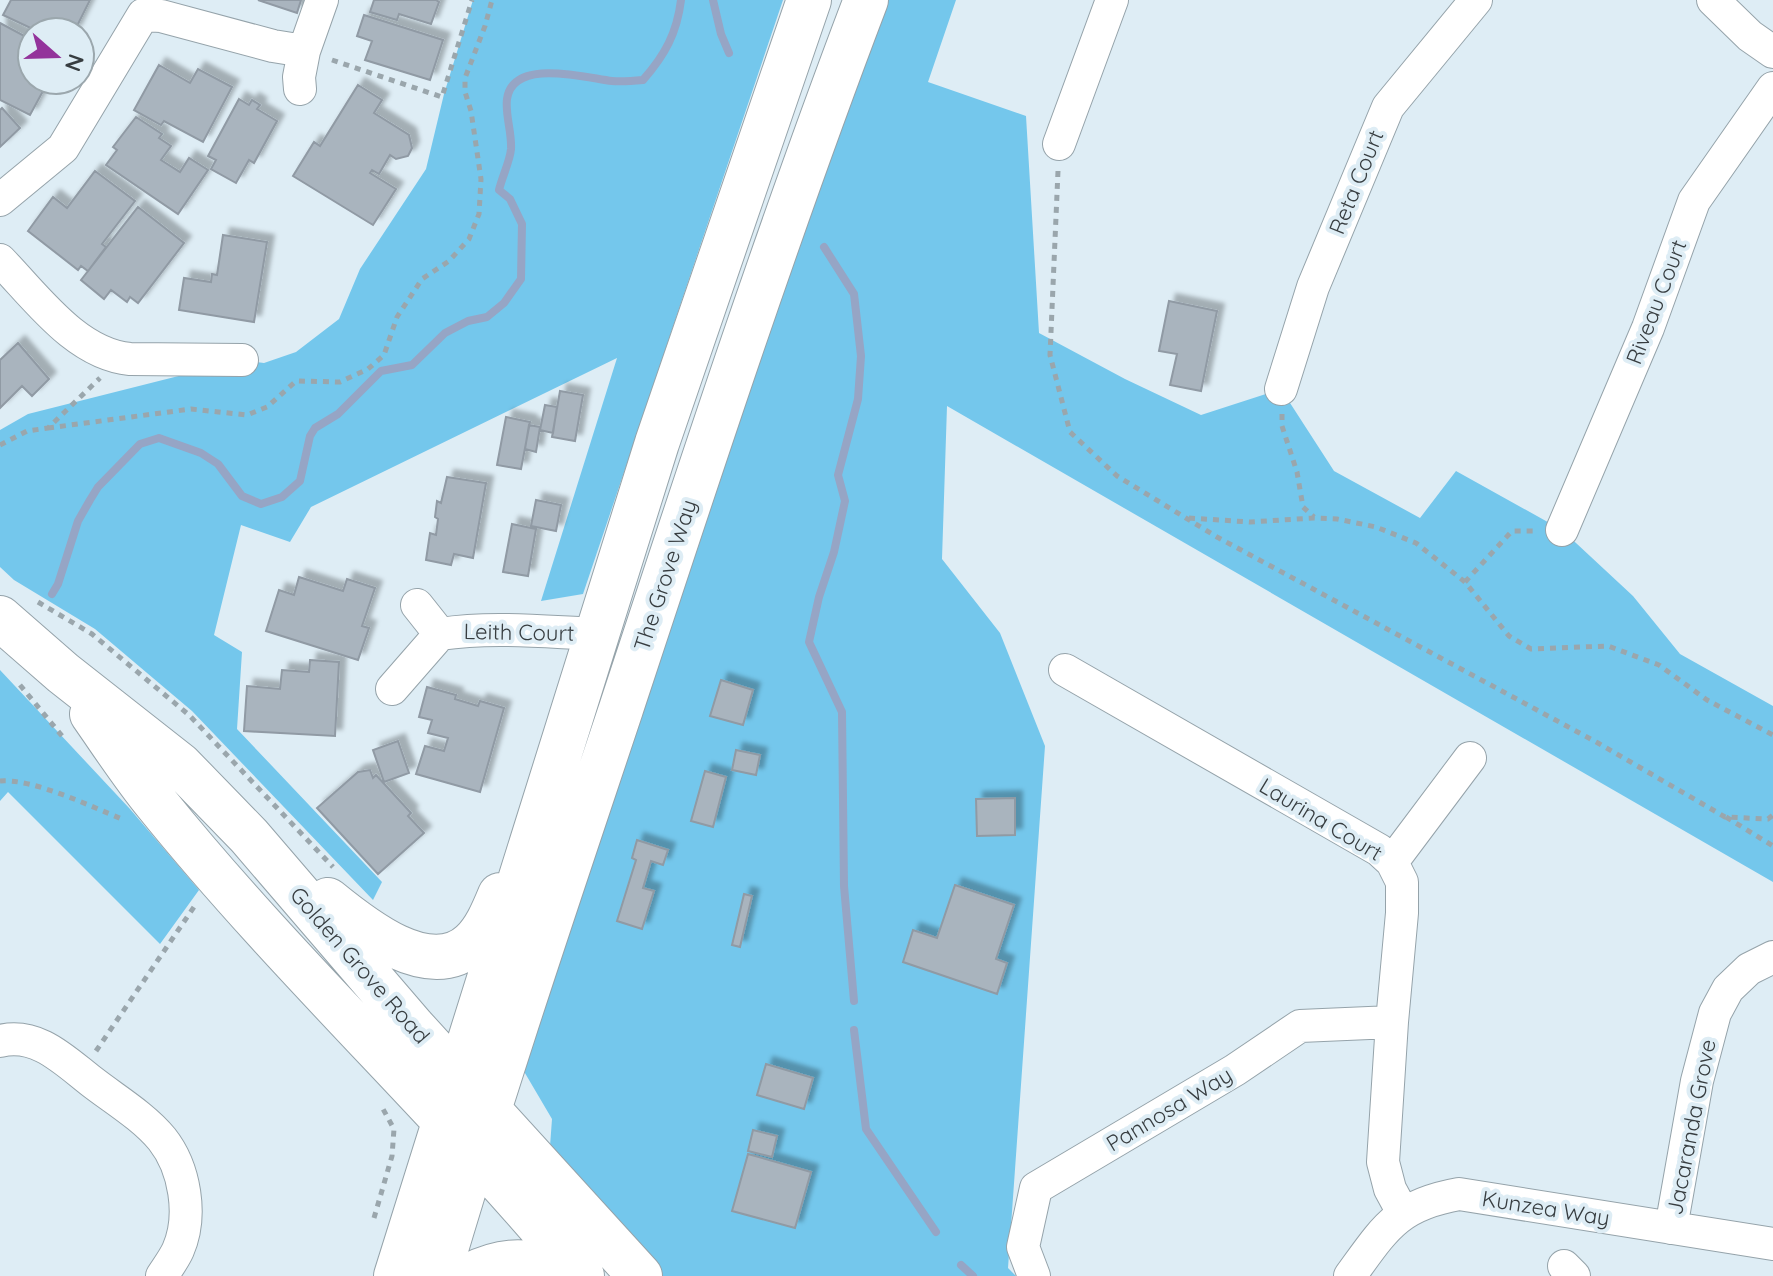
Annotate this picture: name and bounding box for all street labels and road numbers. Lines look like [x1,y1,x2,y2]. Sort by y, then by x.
street label: Reta Court [1322,126,1390,238]
street label: Riveau Court [1619,236,1693,368]
street label: The Grove Way [627,496,703,654]
street label: Leith Court [463,617,575,647]
street label: Laurina Court [1254,771,1388,867]
street label: Golden Grove Road [284,881,436,1049]
street label: Jacaranda Grove [1660,1037,1722,1217]
street label: Pannosa Way [1101,1060,1237,1158]
street label: Kunzea Way [1480,1184,1612,1232]

